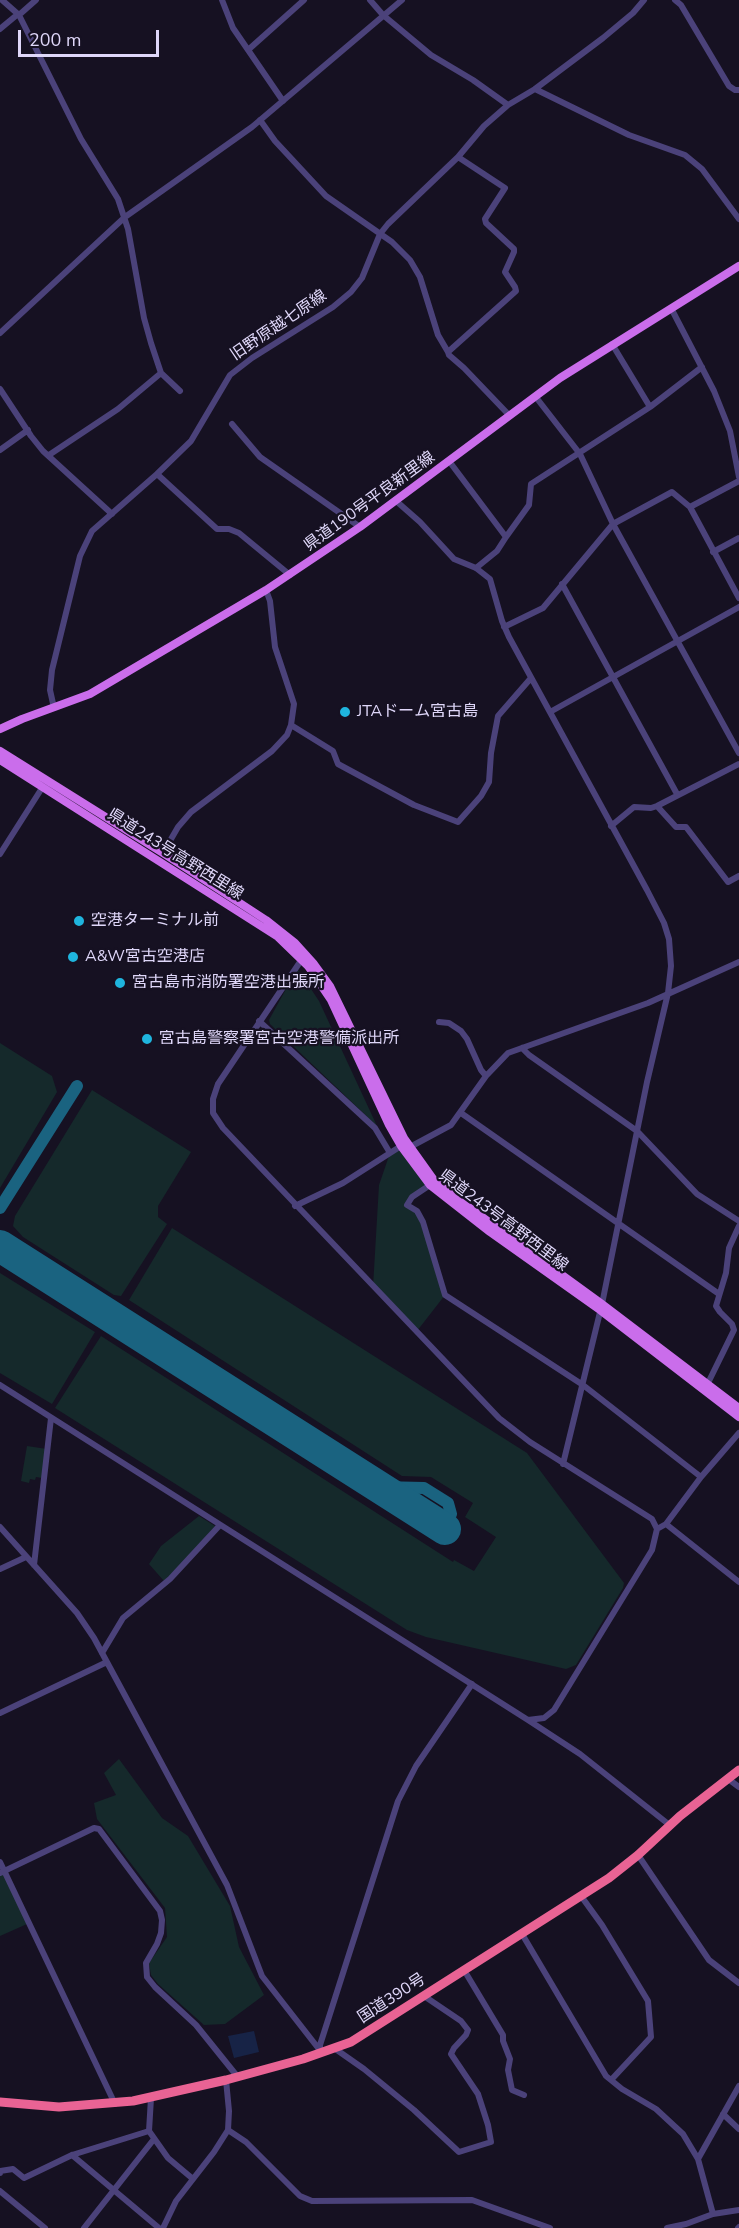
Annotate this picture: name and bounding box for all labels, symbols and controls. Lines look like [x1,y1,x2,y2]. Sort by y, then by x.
scale bar [21,18,162,56]
text: 200 m [29,28,81,52]
street label: 旧野原越七原線 [227,287,331,365]
street label: 県道190号平良新里線 [301,448,439,556]
place label: JTAドーム宮古島 [357,702,478,722]
marker: JTAドーム宮古島 [338,705,352,719]
street label: 県道243号高野西里線 [103,805,247,905]
place label: 空港ターミナル前 [91,911,219,931]
marker: 空港ターミナル前 [72,914,86,928]
place label: A&W宮古空港店 [85,947,205,967]
marker: A&W宮古空港店 [66,950,80,964]
place label: 宮古島市消防署空港出張所 [132,973,324,993]
marker: 宮古島市消防署空港出張所 [113,976,127,990]
place label: 宮古島警察署宮古空港警備派出所 [159,1029,399,1049]
marker: 宮古島警察署宮古空港警備派出所 [140,1032,154,1046]
street label: 県道243号高野西里線 [435,1166,571,1276]
street label: 国道390号 [355,1970,429,2028]

